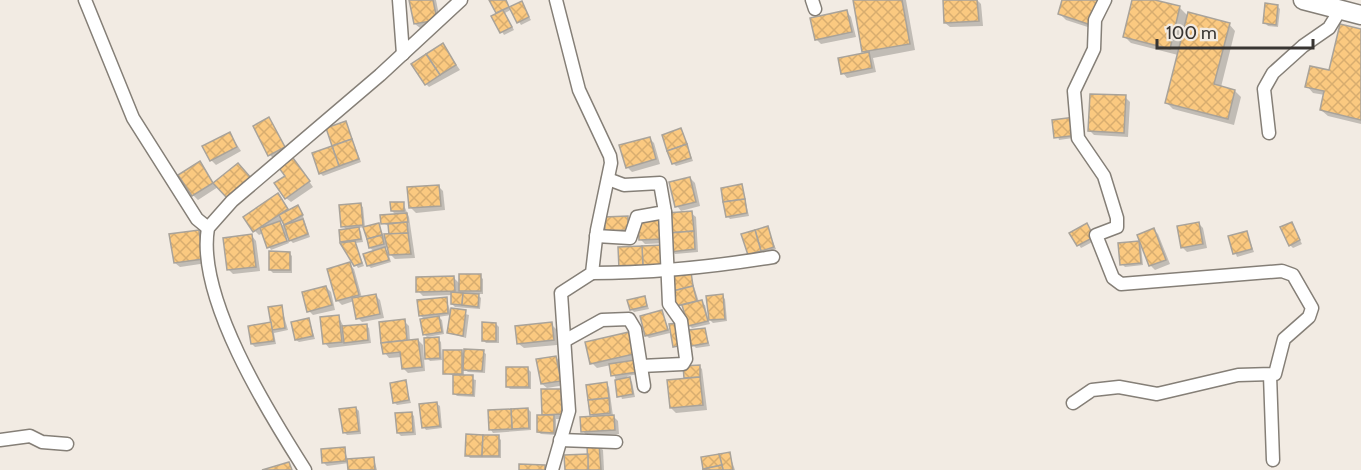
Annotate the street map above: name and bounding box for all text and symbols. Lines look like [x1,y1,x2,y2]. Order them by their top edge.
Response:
scale bar [1157,12,1313,50]
text: 100 m [1166,22,1217,44]

